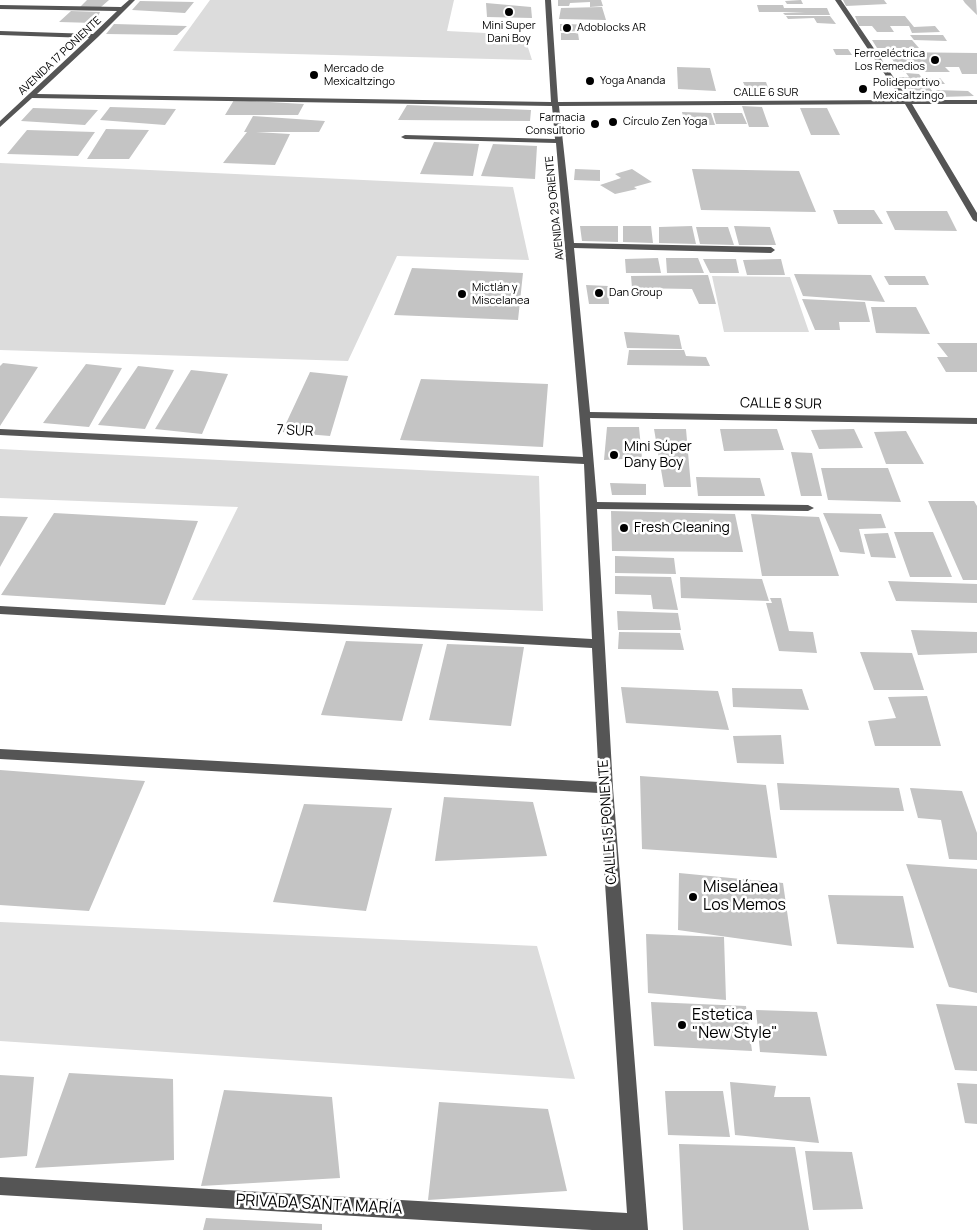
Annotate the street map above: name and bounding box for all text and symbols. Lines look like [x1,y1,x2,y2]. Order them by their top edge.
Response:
marker: Mini Super Dani Boy [503,6,515,18]
street label: AVENIDA 17 PONIENTE [16,14,104,98]
place label: Mini Super Dani Boy [482,19,536,45]
place label: Adoblocks AR [577,21,646,35]
marker: Adoblocks AR [561,22,573,34]
place label: Ferroeléctrica Los Remedios [854,47,925,73]
marker: Ferroeléctrica Los Remedios [929,54,941,66]
place label: Mercado de Mexicaltzingo [324,62,395,88]
marker: Mercado de Mexicaltzingo [308,69,320,81]
place label: Yoga Ananda [600,74,665,88]
marker: Yoga Ananda [584,75,596,87]
place label: Polideportivo Mexicaltzingo [873,76,944,102]
marker: Polideportivo Mexicaltzingo [857,83,869,95]
street label: CALLE 6 SUR [734,86,798,100]
place label: Farmacia Consultorio [525,111,585,137]
place label: Círculo Zen Yoga [623,115,707,129]
marker: Círculo Zen Yoga [607,116,619,128]
marker: Farmacia Consultorio [589,118,601,130]
street label: AVENIDA 29 ORIENTE [543,155,567,261]
place label: Mictlán y Miscelanea [472,281,530,307]
place label: Dan Group [609,286,662,300]
marker: Dan Group [593,287,605,299]
marker: Mictlán y Miscelanea [456,288,468,300]
street label: CALLE 8 SUR [740,395,822,413]
street label: 7 SUR [276,422,314,440]
place label: Mini Súper Dany Boy [624,439,692,472]
marker: Mini Súper Dany Boy [608,449,620,461]
place label: Fresh Cleaning [634,520,730,536]
marker: Fresh Cleaning [618,522,630,534]
street label: CALLE 15 PONIENTE [595,759,621,885]
place label: Miselánea Los Memos [703,878,786,916]
marker: Miselánea Los Memos [687,891,699,903]
place label: Estetica "New Style" [692,1006,778,1044]
marker: Estetica "New Style" [676,1019,688,1031]
street label: PRIVADA SANTA MARÍA [235,1191,403,1219]

